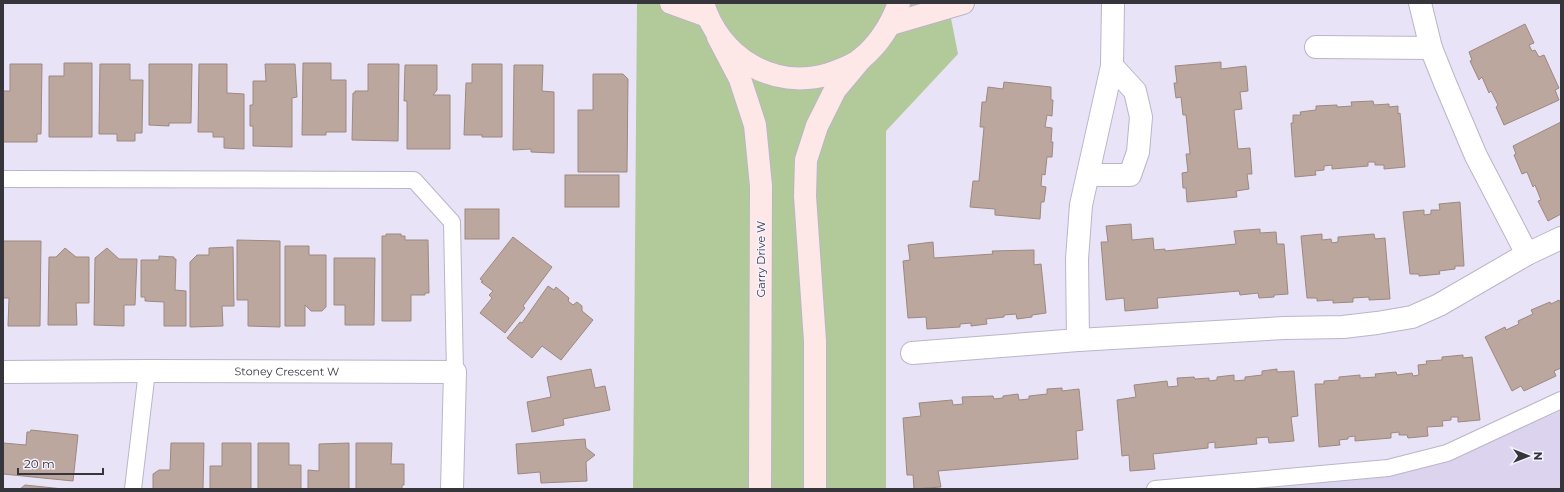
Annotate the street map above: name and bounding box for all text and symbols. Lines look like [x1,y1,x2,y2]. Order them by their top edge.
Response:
street label: Garry Drive W [754,221,768,297]
street label: Stoney Crescent W [235,364,339,379]
north arrow [1508,436,1548,476]
scale bar [18,450,103,476]
text: N [1531,452,1545,460]
text: 20 m [24,456,55,471]

